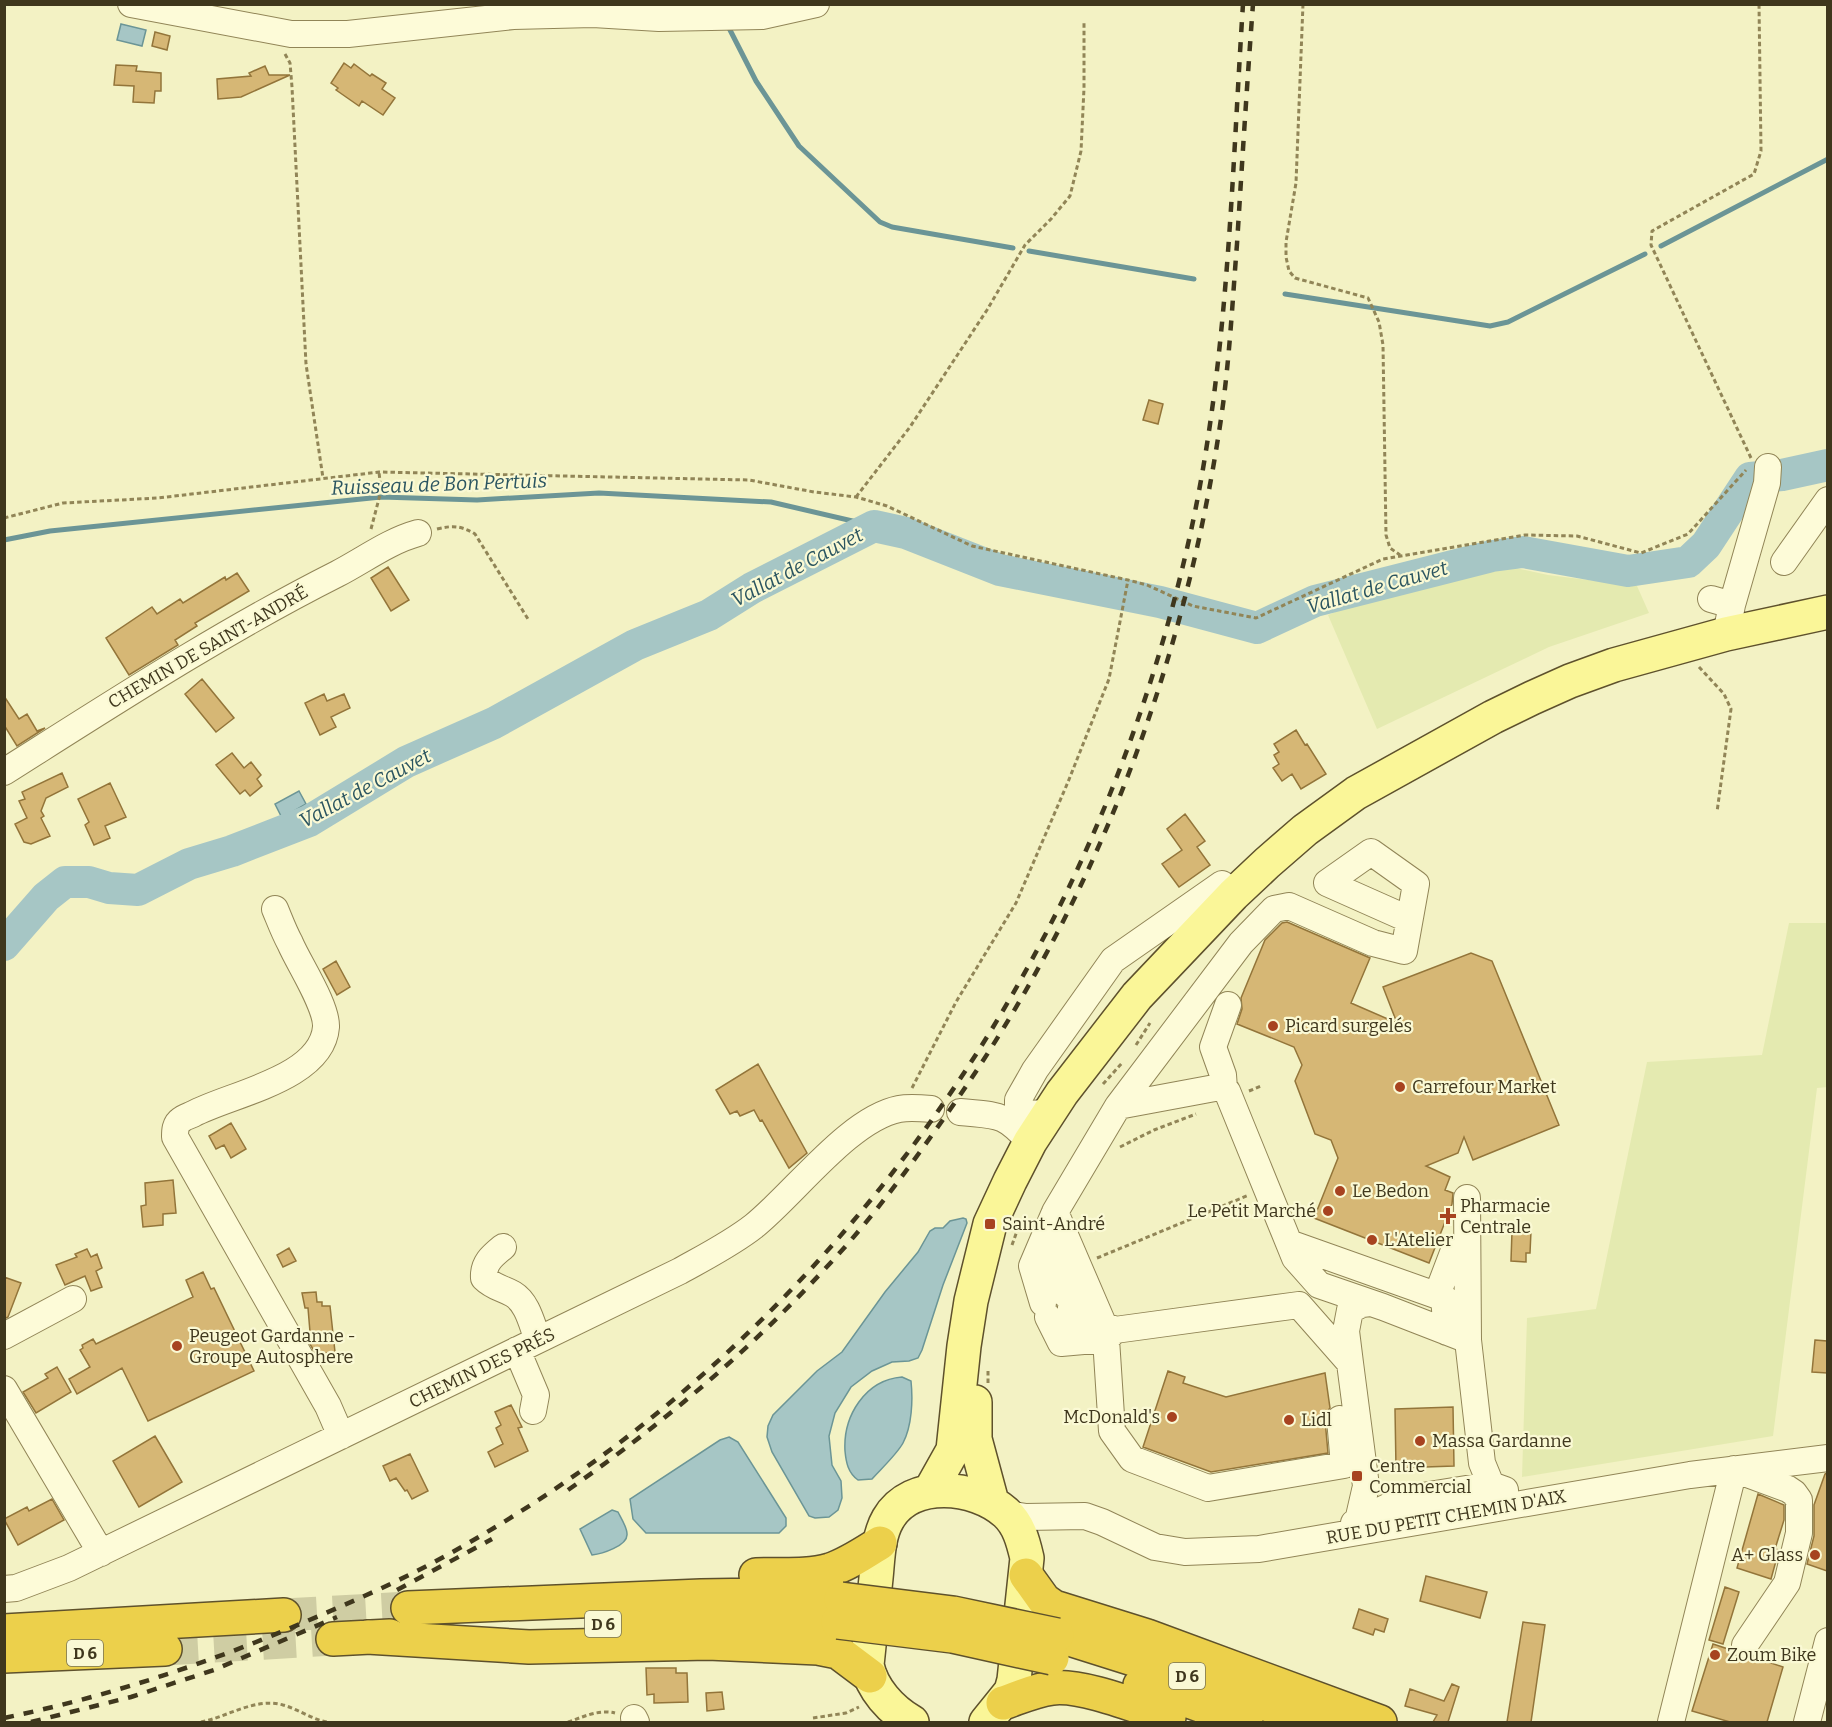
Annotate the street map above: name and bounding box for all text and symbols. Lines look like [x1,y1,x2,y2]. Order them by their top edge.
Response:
water label: Ruisseau de Bon Pertuis [331,468,547,500]
water label: Vallat de Cauvet [727,522,868,612]
water label: Vallat de Cauvet [1304,555,1451,619]
street label: CHEMIN DE SAINT-ANDRÉ [104,580,312,713]
water label: Vallat de Cauvet [295,743,436,833]
place label: Picard surgelés [1285,1015,1412,1037]
marker: Picard surgelés [1266,1019,1280,1033]
place label: Carrefour Market [1412,1076,1557,1098]
marker: Carrefour Market [1393,1080,1407,1094]
place label: Le Bedon [1352,1180,1429,1202]
marker: Le Bedon [1333,1184,1347,1198]
place label: Pharmacie Centrale [1460,1195,1550,1238]
place label: Le Petit Marché [1187,1200,1316,1222]
marker: Le Petit Marché [1321,1204,1335,1218]
marker: Pharmacie Centrale [1441,1209,1455,1223]
place label: Saint-André [1002,1213,1105,1235]
marker: Saint-André [983,1217,997,1231]
place label: L'Atelier [1384,1229,1453,1251]
marker: L'Atelier [1365,1233,1379,1247]
street label: CHEMIN DES PRÉS [405,1322,559,1413]
place label: Peugeot Gardanne - Groupe Autosphere [189,1325,356,1368]
marker: Peugeot Gardanne - Groupe Autosphere [170,1339,184,1353]
place label: McDonald's [1063,1406,1160,1428]
place label: Lidl [1301,1409,1332,1431]
marker: McDonald's [1165,1410,1179,1424]
marker: Lidl [1282,1413,1296,1427]
place label: Massa Gardanne [1432,1430,1572,1452]
marker: Massa Gardanne [1413,1434,1427,1448]
place label: Centre Commercial [1369,1455,1471,1498]
marker: Centre Commercial [1350,1469,1364,1483]
street label: RUE DU PETIT CHEMIN D'AIX [1324,1485,1568,1549]
place label: A+ Glass [1731,1544,1803,1566]
marker: A+ Glass [1808,1548,1822,1562]
road number: D 6 [585,1611,621,1637]
road number: D 6 [67,1640,103,1666]
place label: Zoum Bike [1727,1644,1816,1666]
marker: Zoum Bike [1708,1648,1722,1662]
road number: D 6 [1169,1663,1205,1689]

